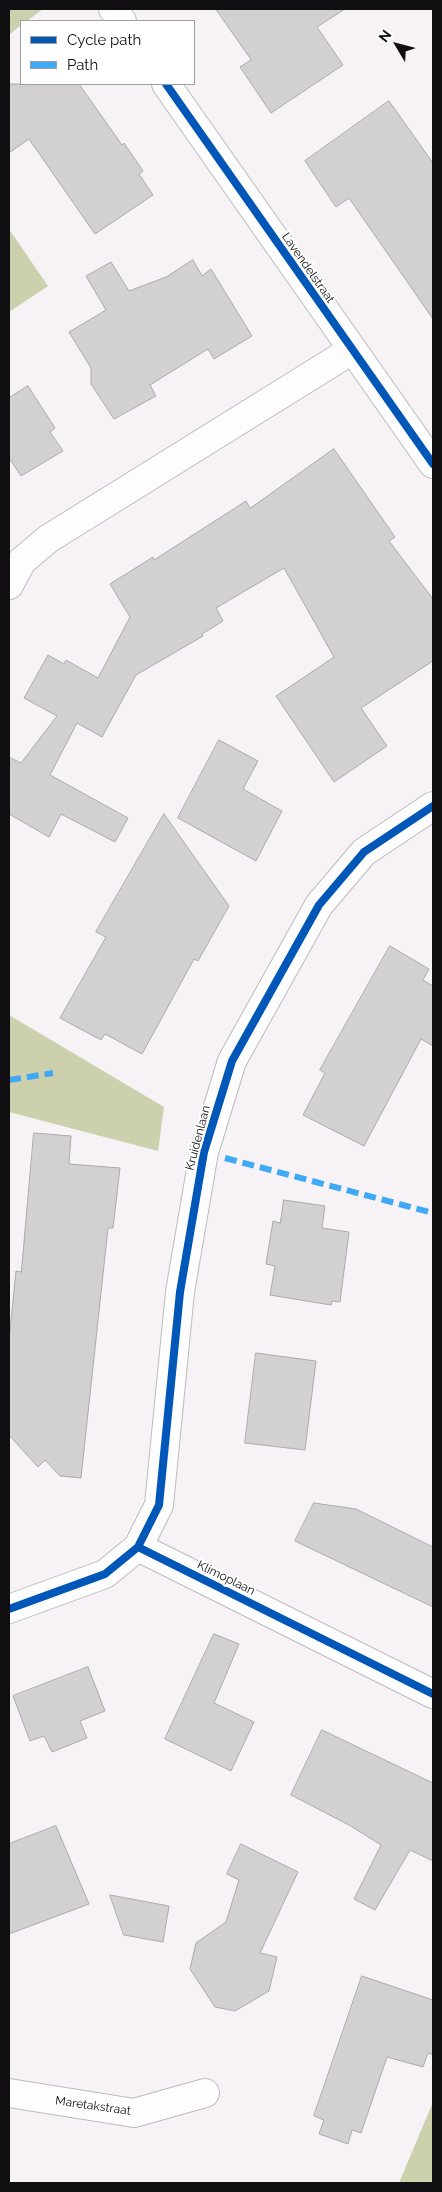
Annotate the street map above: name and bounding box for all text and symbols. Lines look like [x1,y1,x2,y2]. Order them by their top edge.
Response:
legend [20,20,195,85]
north arrow [372,20,422,70]
text: N [375,27,395,45]
text: Cycle path [67,31,141,49]
text: Path [67,56,98,74]
street label: Lavendelstraat [278,230,338,306]
street label: Kruidenlaan [182,1104,214,1172]
street label: Klimoplaan [195,1558,257,1598]
street label: Maretakstraat [54,2094,132,2118]

